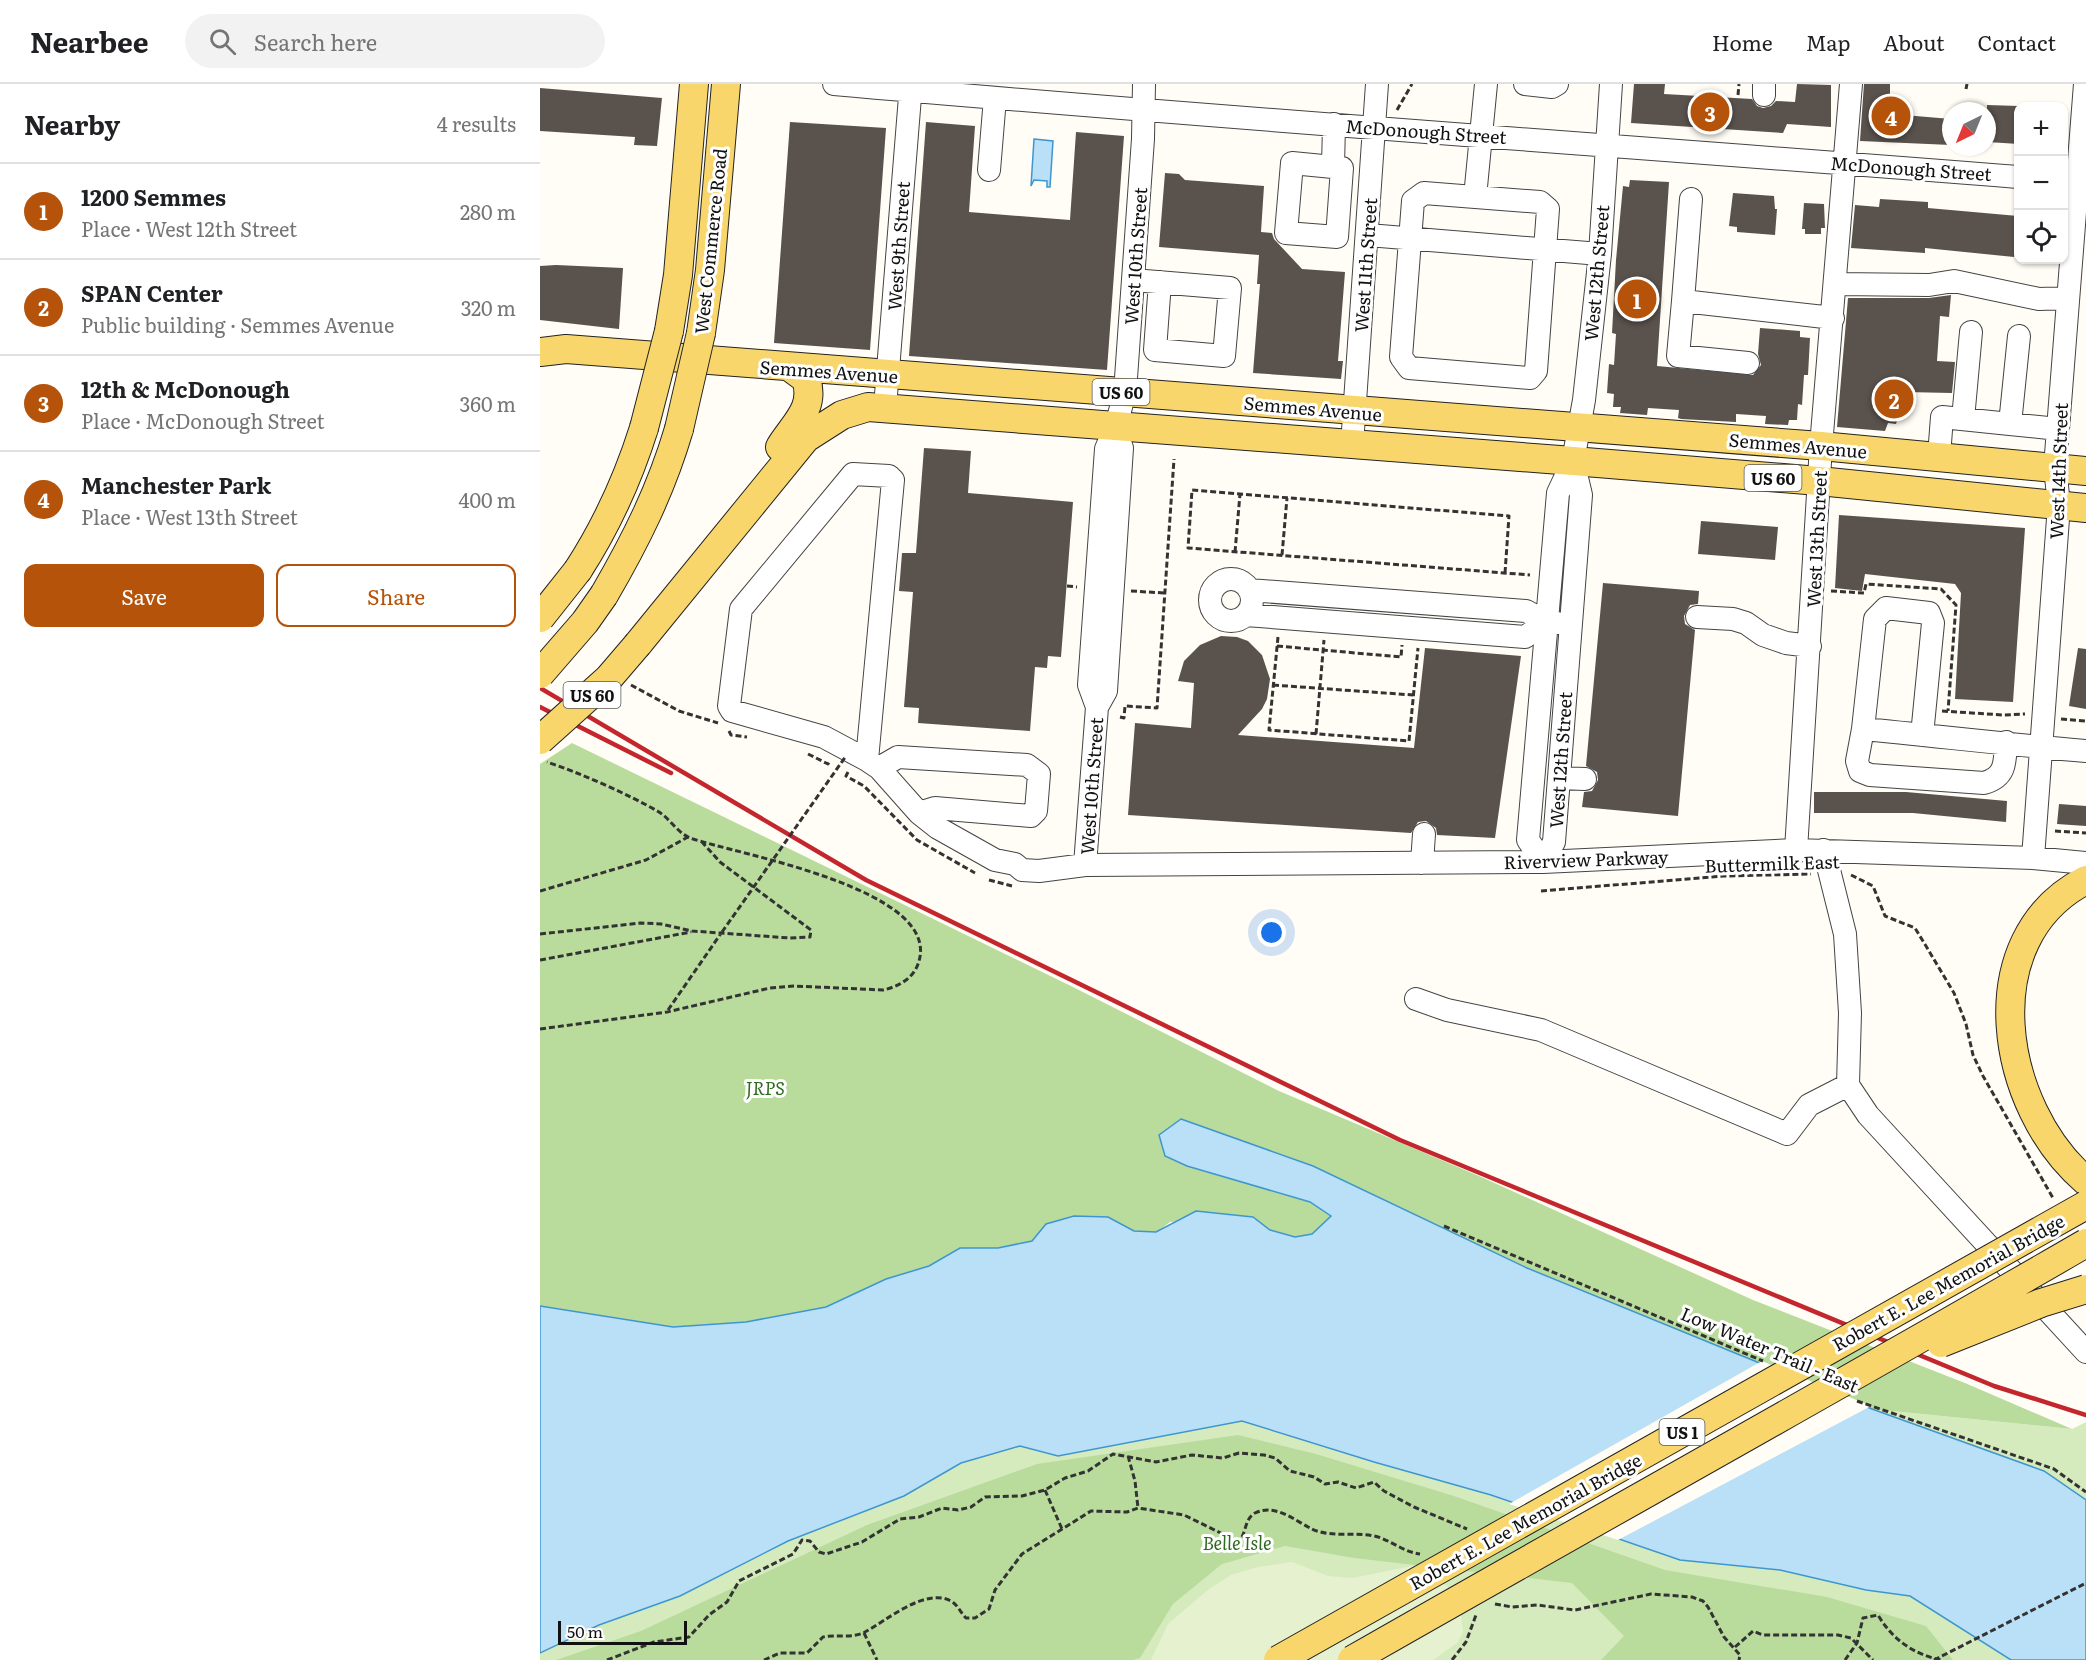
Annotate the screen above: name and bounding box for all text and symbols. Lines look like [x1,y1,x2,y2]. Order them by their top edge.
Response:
search box [185,14,605,68]
text: Nearbee [30,20,149,62]
icon: search [206,25,239,58]
text: Search here [254,25,377,58]
text: Home [1712,26,1773,57]
text: Map [1806,26,1850,57]
text: About [1883,26,1945,57]
text: Contact [1978,26,2056,57]
pin: 3 [1690,90,1730,135]
pin: 4 [1872,93,1910,138]
north arrow [1942,102,1996,156]
map controls [2014,102,2068,264]
button: + [2014,102,2068,156]
text: Nearby [24,104,120,143]
text: 4 results [437,108,516,138]
street label: McDonough Street [1345,112,1508,150]
street label: West Commerce Road [687,147,733,335]
street label: McDonough Street [1830,149,1993,187]
button: − [2014,156,2068,210]
text: 1200 Semmes [81,180,226,213]
street label: West 9th Street [880,180,916,312]
street label: West 10th Street [1117,186,1153,326]
text: 1 [39,196,48,226]
text: 280 m [460,196,516,226]
street label: West 11th Street [1347,196,1383,333]
street label: West 12th Street [1577,203,1615,342]
button: locate [2014,210,2068,264]
text: Place · West 12th Street [81,213,297,243]
text: SPAN Center [81,276,223,309]
pin: 1 [1618,276,1656,322]
text: 2 [38,292,49,322]
text: 320 m [461,292,516,322]
text: Public building · Semmes Avenue [81,309,394,339]
street label: Semmes Avenue [759,353,899,389]
text: 12th & McDonough [81,372,290,405]
pin: 2 [1874,376,1914,422]
road number: US 60 [1092,379,1150,405]
text: 3 [38,388,49,418]
text: 360 m [459,388,516,418]
street label: Semmes Avenue [1243,389,1383,427]
street label: West 14th Street [2042,401,2074,540]
text: Place · McDonough Street [81,405,325,435]
street label: Semmes Avenue [1728,426,1868,464]
road number: US 60 [1744,465,1802,491]
text: Manchester Park [81,468,271,501]
street label: West 13th Street [1799,469,1833,608]
text: 4 [37,484,50,514]
text: 400 m [458,484,516,514]
text: Place · West 13th Street [81,501,298,531]
button: Save [24,564,264,627]
button: Share [276,564,516,627]
road number: US 60 [563,682,620,708]
street label: West 12th Street [1542,690,1578,829]
street label: West 10th Street [1073,716,1109,856]
street label: Riverview Parkway [1503,843,1669,875]
street label: Buttermilk East [1704,847,1841,879]
your location [1257,918,1286,947]
park label: JRPS [746,1074,784,1101]
street label: Robert E. Lee Memorial Bridge [1827,1207,2069,1357]
street label: Low Water Trail - East [1677,1299,1864,1399]
road number: US 1 [1660,1419,1704,1445]
street label: Robert E. Lee Memorial Bridge [1404,1446,1646,1596]
park label: Belle Isle [1203,1529,1272,1556]
scale bar [558,1618,687,1646]
text: 50 m [567,1619,603,1643]

